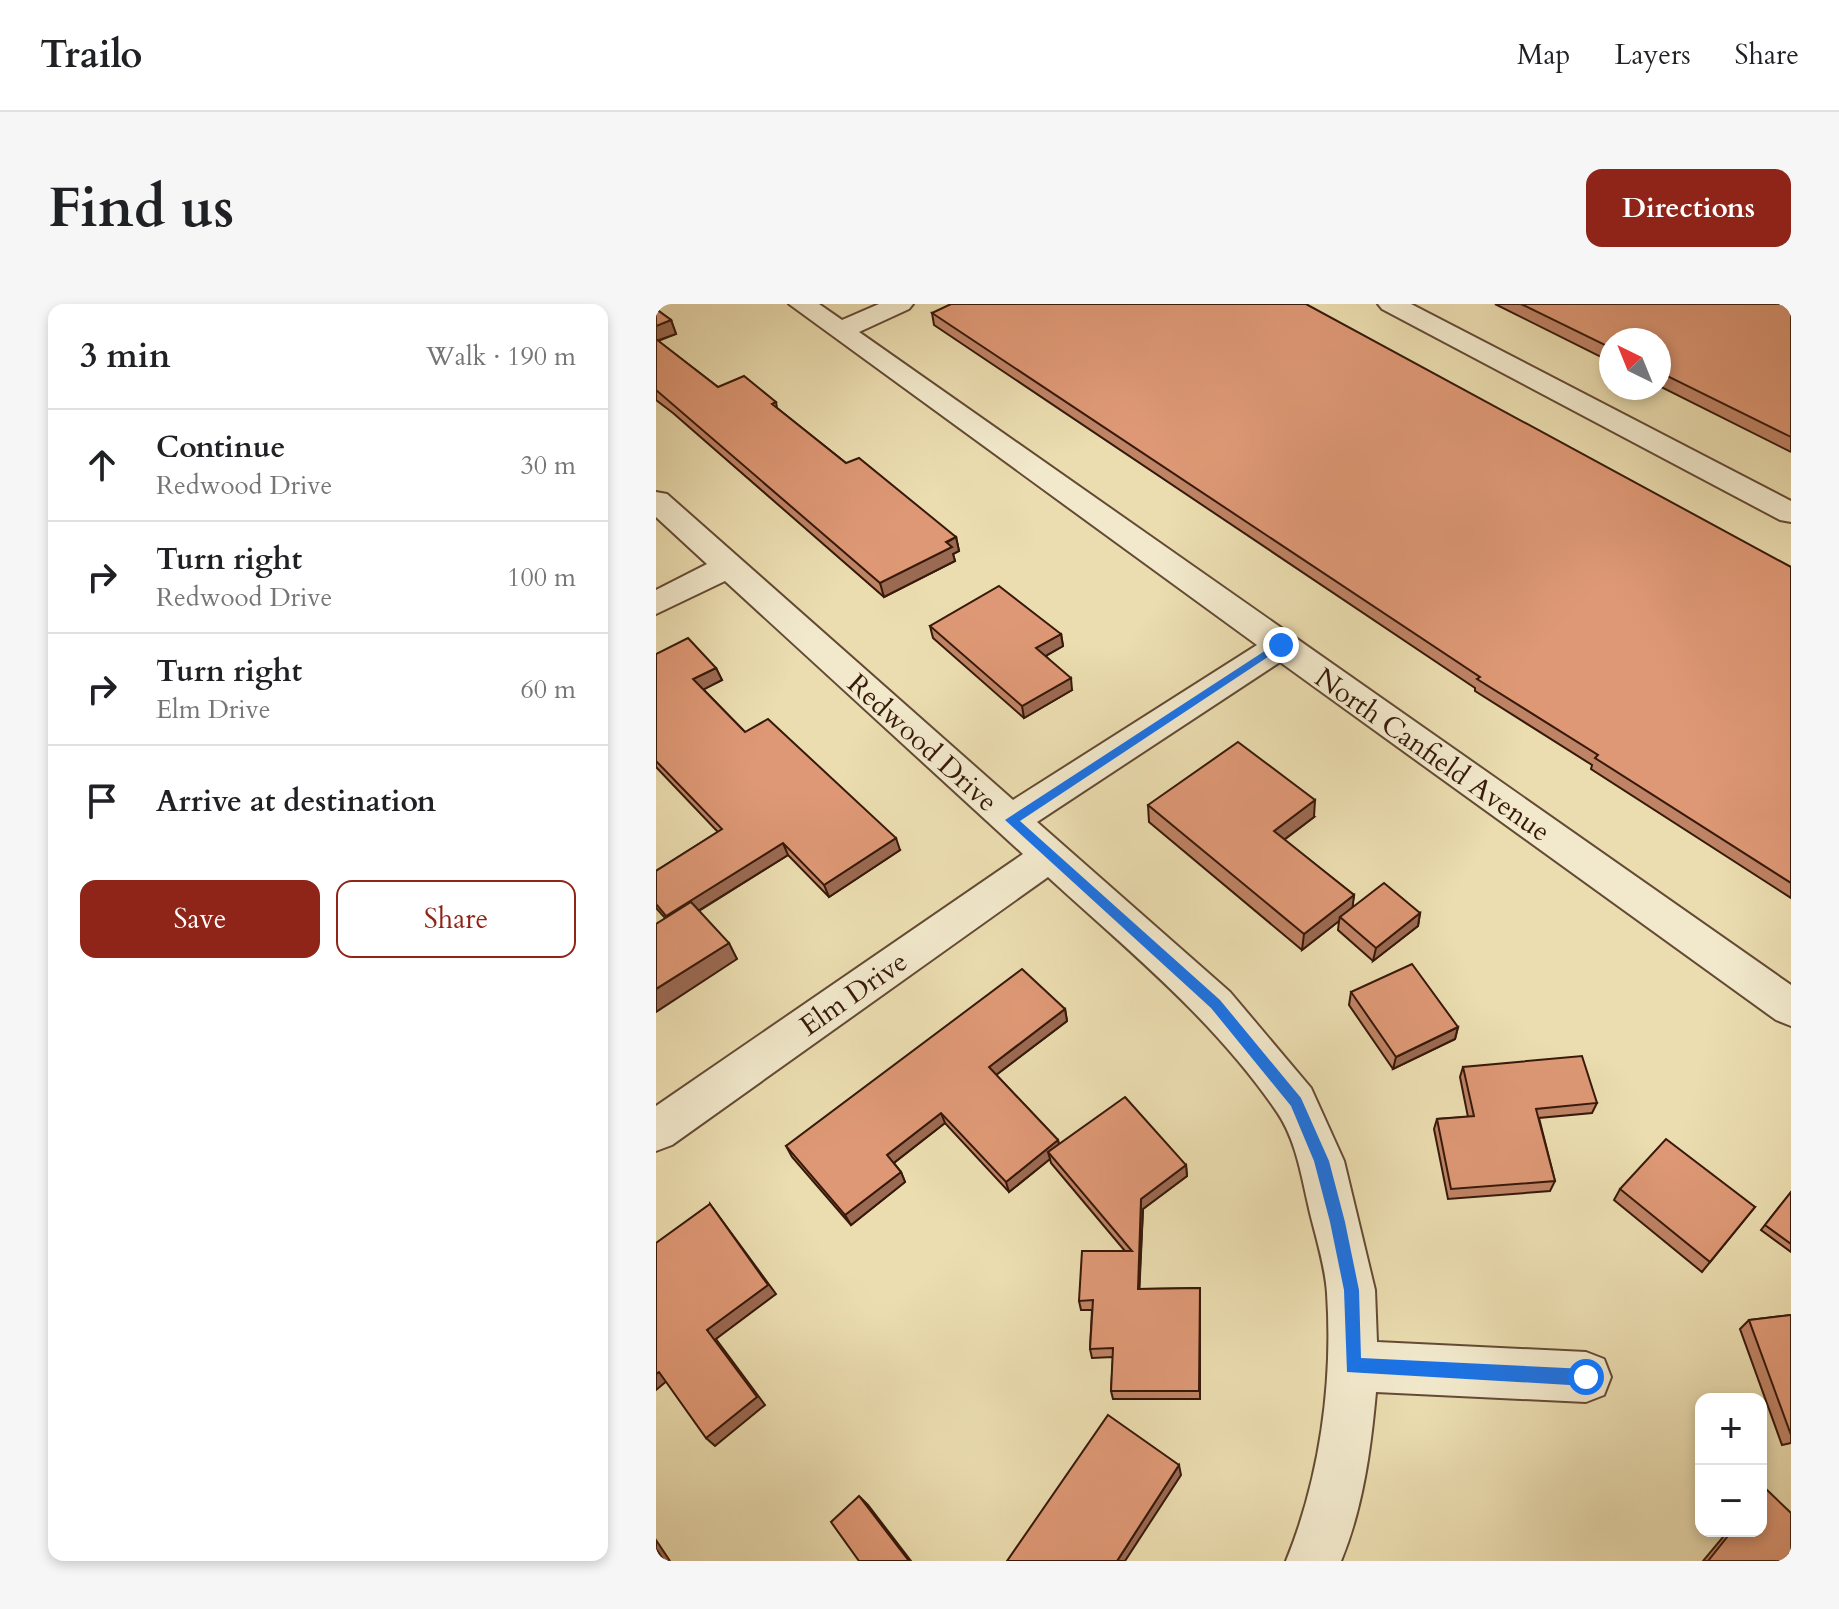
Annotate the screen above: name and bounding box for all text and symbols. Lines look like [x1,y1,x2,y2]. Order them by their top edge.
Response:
text: Trailo [40,29,142,81]
text: Map [1517,36,1570,74]
text: Layers [1614,36,1691,74]
text: Share [1735,36,1799,74]
button: Directions [1586,169,1791,247]
text: Find us [48,171,234,246]
north arrow [1599,328,1671,400]
text: 3 min [80,333,171,379]
text: Walk · 190 m [426,339,576,374]
text: Continue [156,427,285,468]
icon: ahead [80,443,124,487]
text: 30 m [520,448,576,483]
text: Redwood Drive [156,468,332,503]
text: Turn right [156,539,302,580]
icon: right [80,555,124,599]
text: 100 m [507,560,576,595]
text: Redwood Drive [156,580,332,615]
route end [1263,627,1299,663]
text: Turn right [156,651,302,692]
street label: North Canfield Avenue [1307,659,1558,850]
street label: Redwood Drive [839,665,1006,820]
icon: right [80,667,124,711]
text: 60 m [520,672,576,707]
text: Elm Drive [156,692,271,727]
icon: arrive [80,779,124,823]
text: Arrive at destination [156,781,436,822]
button: Save [80,880,320,958]
button: Share [336,880,576,958]
street label: Elm Drive [792,943,915,1045]
route start [1568,1359,1604,1395]
map controls [1695,1393,1767,1537]
button: + [1695,1393,1767,1465]
button: − [1695,1465,1767,1537]

